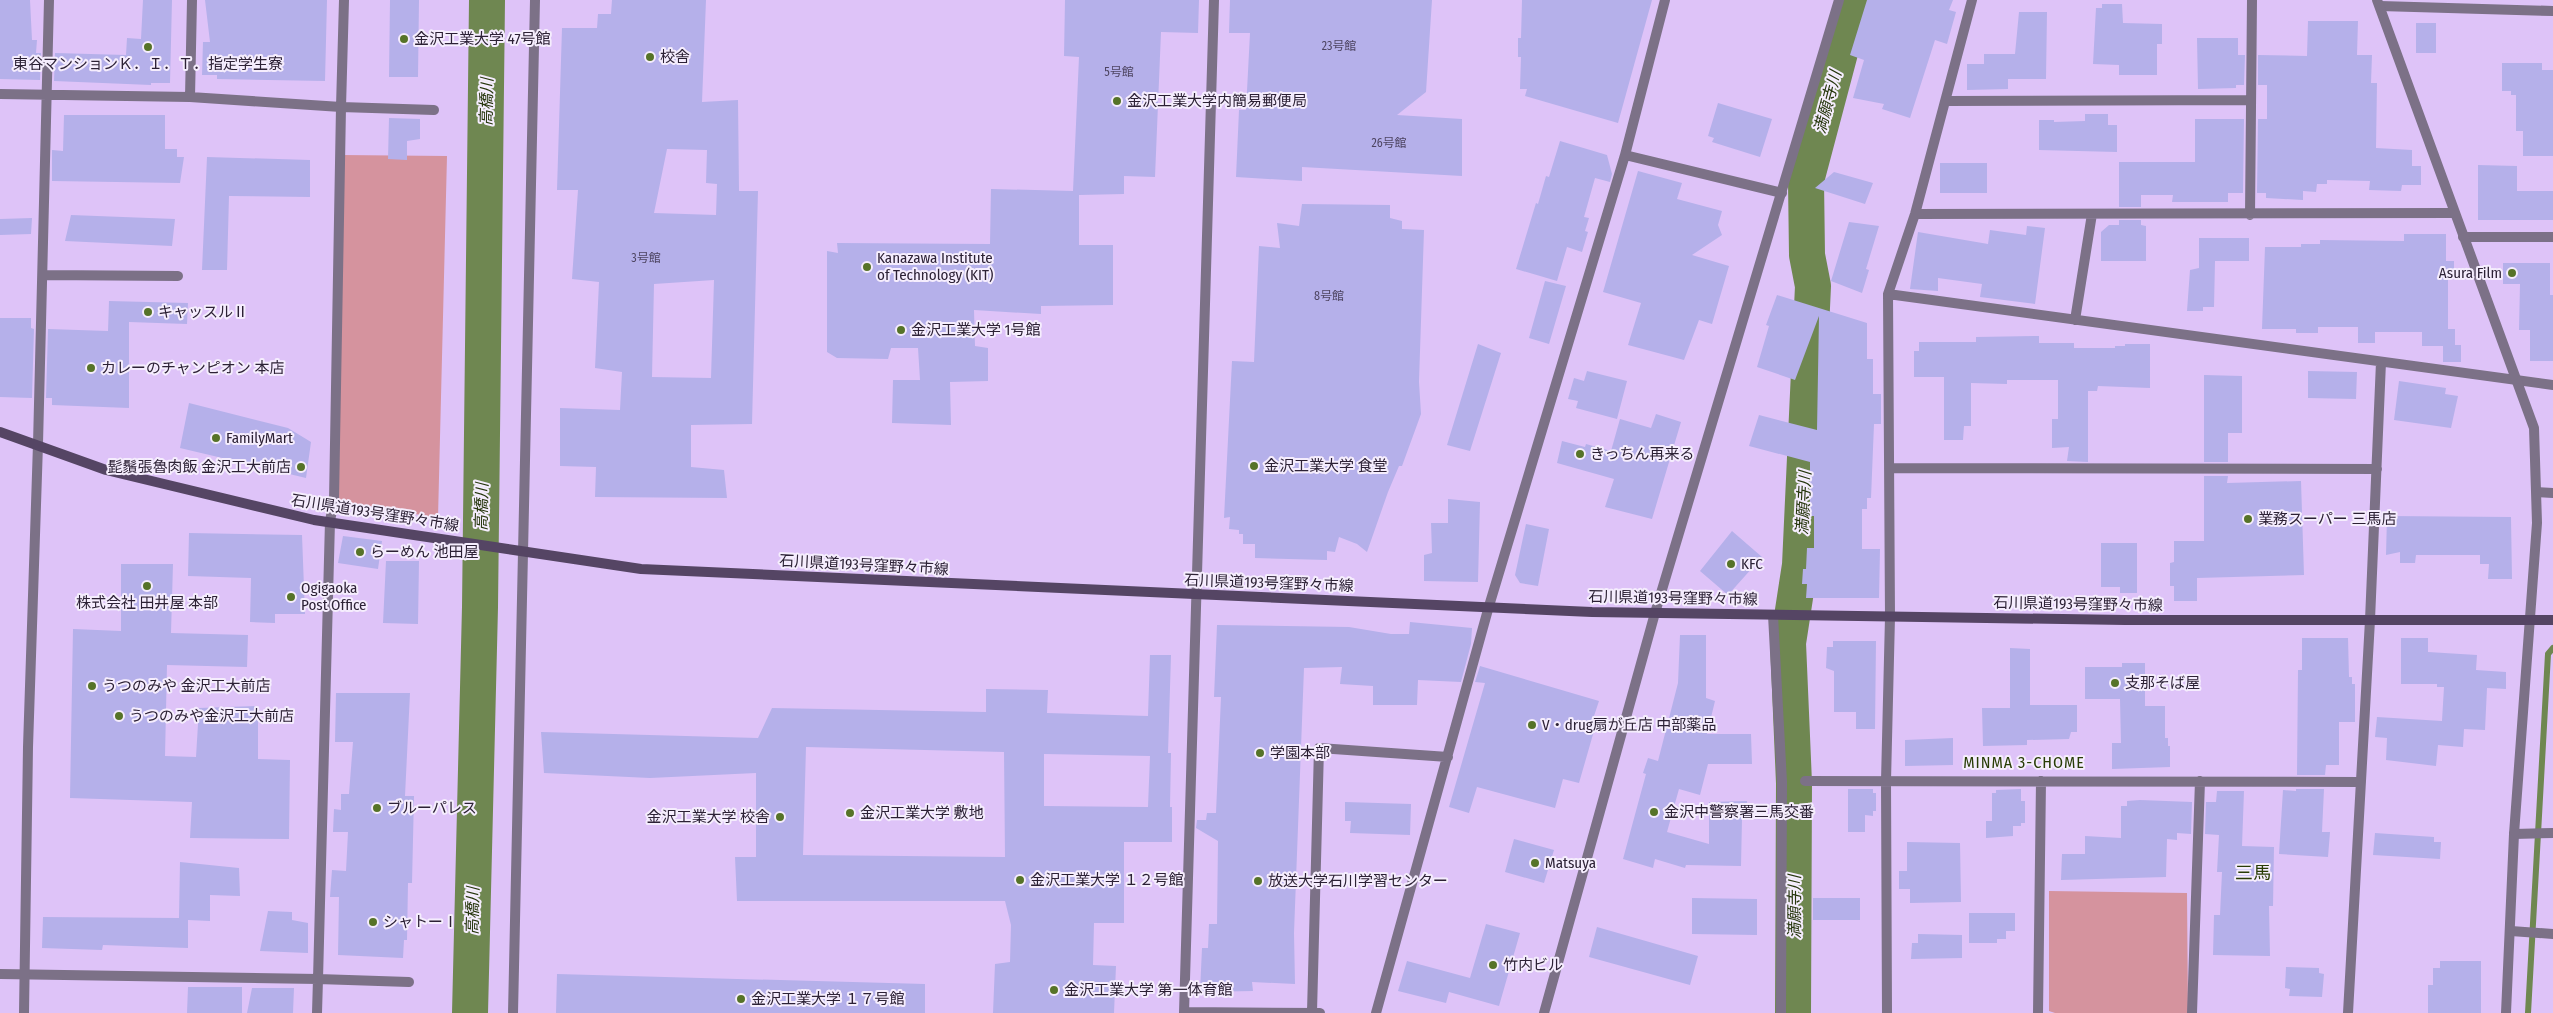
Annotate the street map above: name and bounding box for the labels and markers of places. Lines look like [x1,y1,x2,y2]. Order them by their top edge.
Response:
place label: 金沢工業大学 47号館 [414,30,551,48]
marker: 金沢工業大学 47号館 [398,33,410,45]
marker: 東谷マンションＫ．Ｉ．Ｔ．指定学生寮 [142,41,154,53]
place label: 校舎 [660,48,690,66]
marker: 校舎 [644,51,656,63]
place label: 東谷マンションＫ．Ｉ．Ｔ．指定学生寮 [13,55,283,73]
place label: 金沢工業大学内簡易郵便局 [1127,92,1307,110]
marker: 金沢工業大学内簡易郵便局 [1111,95,1123,107]
place label: Kanazawa Institute of Technology (KIT) [877,249,993,284]
marker: Kanazawa Institute of Technology (KIT) [861,261,873,273]
place label: Asura Film [2439,264,2502,282]
marker: Asura Film [2506,267,2518,279]
place label: キャッスルⅡ [158,303,248,321]
marker: キャッスルⅡ [142,306,154,318]
place label: 金沢工業大学 1号館 [911,321,1040,339]
marker: 金沢工業大学 1号館 [895,324,907,336]
place label: カレーのチャンピオン 本店 [101,359,284,377]
marker: カレーのチャンピオン 本店 [85,362,97,374]
place label: FamilyMart [226,429,293,447]
marker: FamilyMart [210,432,222,444]
place label: きっちん再来る [1590,445,1694,463]
marker: きっちん再来る [1574,448,1586,460]
place label: 金沢工業大学 食堂 [1264,457,1388,475]
place label: 髭鬚張魯肉飯 金沢工大前店 [107,458,291,476]
marker: 金沢工業大学 食堂 [1248,460,1260,472]
marker: 髭鬚張魯肉飯 金沢工大前店 [295,461,307,473]
place label: 業務スーパー 三馬店 [2258,510,2396,528]
marker: 業務スーパー 三馬店 [2242,513,2254,525]
place label: らーめん 池田屋 [370,543,479,561]
marker: らーめん 池田屋 [354,546,366,558]
place label: KFC [1741,555,1763,573]
marker: KFC [1725,558,1737,570]
place label: Ogigaoka Post Office [301,579,367,614]
marker: 株式会社 田井屋 本部 [141,580,153,592]
marker: Ogigaoka Post Office [285,591,297,603]
place label: 株式会社 田井屋 本部 [76,594,218,612]
place label: 支那そば屋 [2125,674,2200,692]
place label: うつのみや 金沢工大前店 [102,677,271,695]
marker: 支那そば屋 [2109,677,2121,689]
marker: うつのみや 金沢工大前店 [86,680,98,692]
place label: うつのみや金沢工大前店 [129,707,294,725]
marker: うつのみや金沢工大前店 [113,710,125,722]
place label: V・drug扇が丘店 中部薬品 [1542,716,1716,734]
marker: V・drug扇が丘店 中部薬品 [1526,719,1538,731]
place label: 学園本部 [1270,744,1330,762]
marker: 学園本部 [1254,747,1266,759]
place label: ブルーパレス [387,799,477,817]
marker: ブルーパレス [371,802,383,814]
place label: 金沢中警察署三馬交番 [1664,803,1814,821]
place label: 金沢工業大学 敷地 [860,804,984,822]
marker: 金沢中警察署三馬交番 [1648,806,1660,818]
marker: 金沢工業大学 敷地 [844,807,856,819]
place label: 金沢工業大学 校舎 [646,808,770,826]
marker: 金沢工業大学 校舎 [774,811,786,823]
place label: Matsuya [1545,854,1596,872]
marker: Matsuya [1529,857,1541,869]
place label: 金沢工業大学 １２号館 [1030,871,1184,889]
place label: 放送大学石川学習センター [1268,872,1448,890]
marker: 金沢工業大学 １２号館 [1014,874,1026,886]
marker: 放送大学石川学習センター [1252,875,1264,887]
place label: シャトーⅠ [383,913,458,931]
marker: シャトーⅠ [367,916,379,928]
place label: 竹内ビル [1503,956,1563,974]
marker: 竹内ビル [1487,959,1499,971]
place label: 金沢工業大学 第一体育館 [1064,981,1233,999]
marker: 金沢工業大学 第一体育館 [1048,984,1060,996]
place label: 金沢工業大学 １７号館 [751,990,905,1008]
marker: 金沢工業大学 １７号館 [735,993,747,1005]

